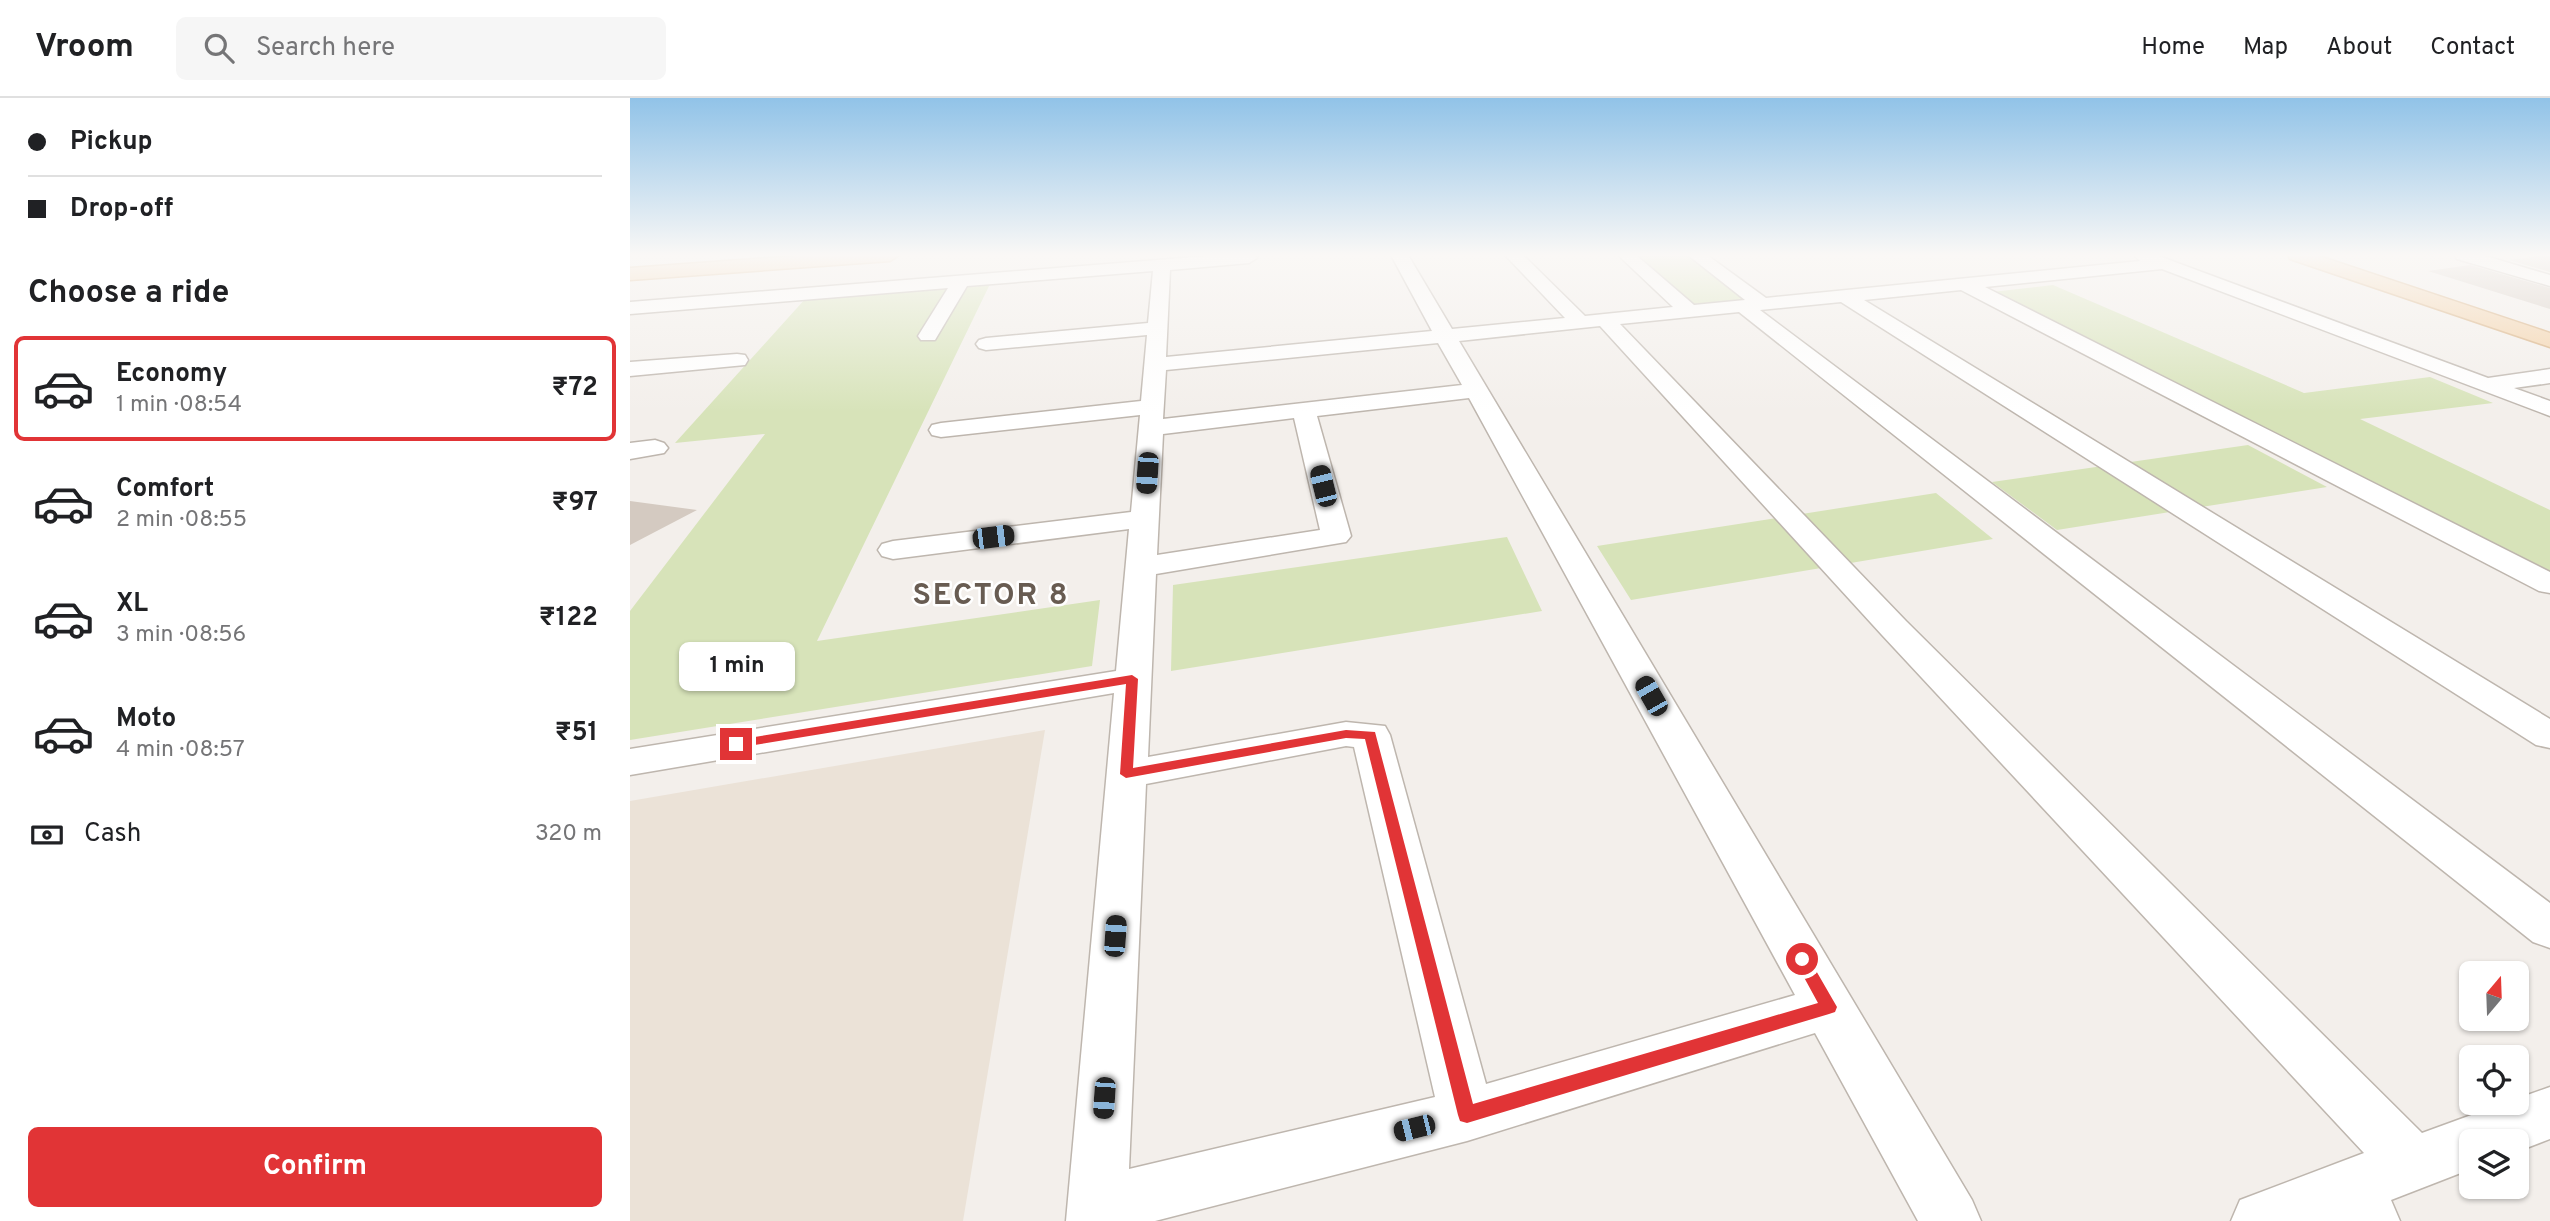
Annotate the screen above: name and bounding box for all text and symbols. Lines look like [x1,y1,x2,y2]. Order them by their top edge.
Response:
search box [176,17,666,80]
text: Vroom [35,27,134,69]
icon: search [200,29,238,67]
text: Search here [256,32,395,65]
text: Home [2141,33,2205,63]
text: Map [2243,33,2288,63]
text: About [2326,33,2392,63]
text: Contact [2430,33,2515,63]
text: Pickup [70,126,153,159]
text: Drop-off [70,193,173,226]
text: Choose a ride [28,274,229,314]
icon: car [32,357,95,420]
text: Economy [116,358,227,391]
text: ₹72 [551,372,598,405]
text: 1 min · 08:54 [116,391,242,420]
car [1136,451,1159,495]
car [1308,463,1339,509]
icon: car [32,472,95,535]
text: Comfort [116,473,214,506]
text: ₹97 [551,487,598,520]
text: 2 min · 08:55 [116,506,247,535]
car [971,524,1016,550]
district label: SECTOR 8 [912,578,1070,615]
icon: car [32,587,95,650]
text: XL [116,588,148,621]
text: ₹122 [539,602,598,635]
text: 3 min · 08:56 [116,621,246,650]
callout: 1 min [678,642,794,692]
text: 1 min [709,652,765,681]
car [1632,673,1671,719]
icon: car [32,702,95,765]
text: Moto [116,703,176,736]
text: ₹51 [555,717,598,750]
route end [720,728,752,760]
text: 4 min · 08:57 [116,736,245,765]
icon: cash [28,816,66,854]
text: Cash [84,818,141,851]
text: 320 m [535,820,602,849]
car [1104,914,1127,958]
route start [1786,943,1818,975]
north arrow [2459,961,2529,1031]
map controls [2459,961,2529,1199]
button: locate [2459,1045,2529,1115]
car [1093,1076,1116,1120]
car [1392,1113,1437,1143]
button: Confirm [28,1127,602,1207]
button: layers [2459,1129,2529,1199]

